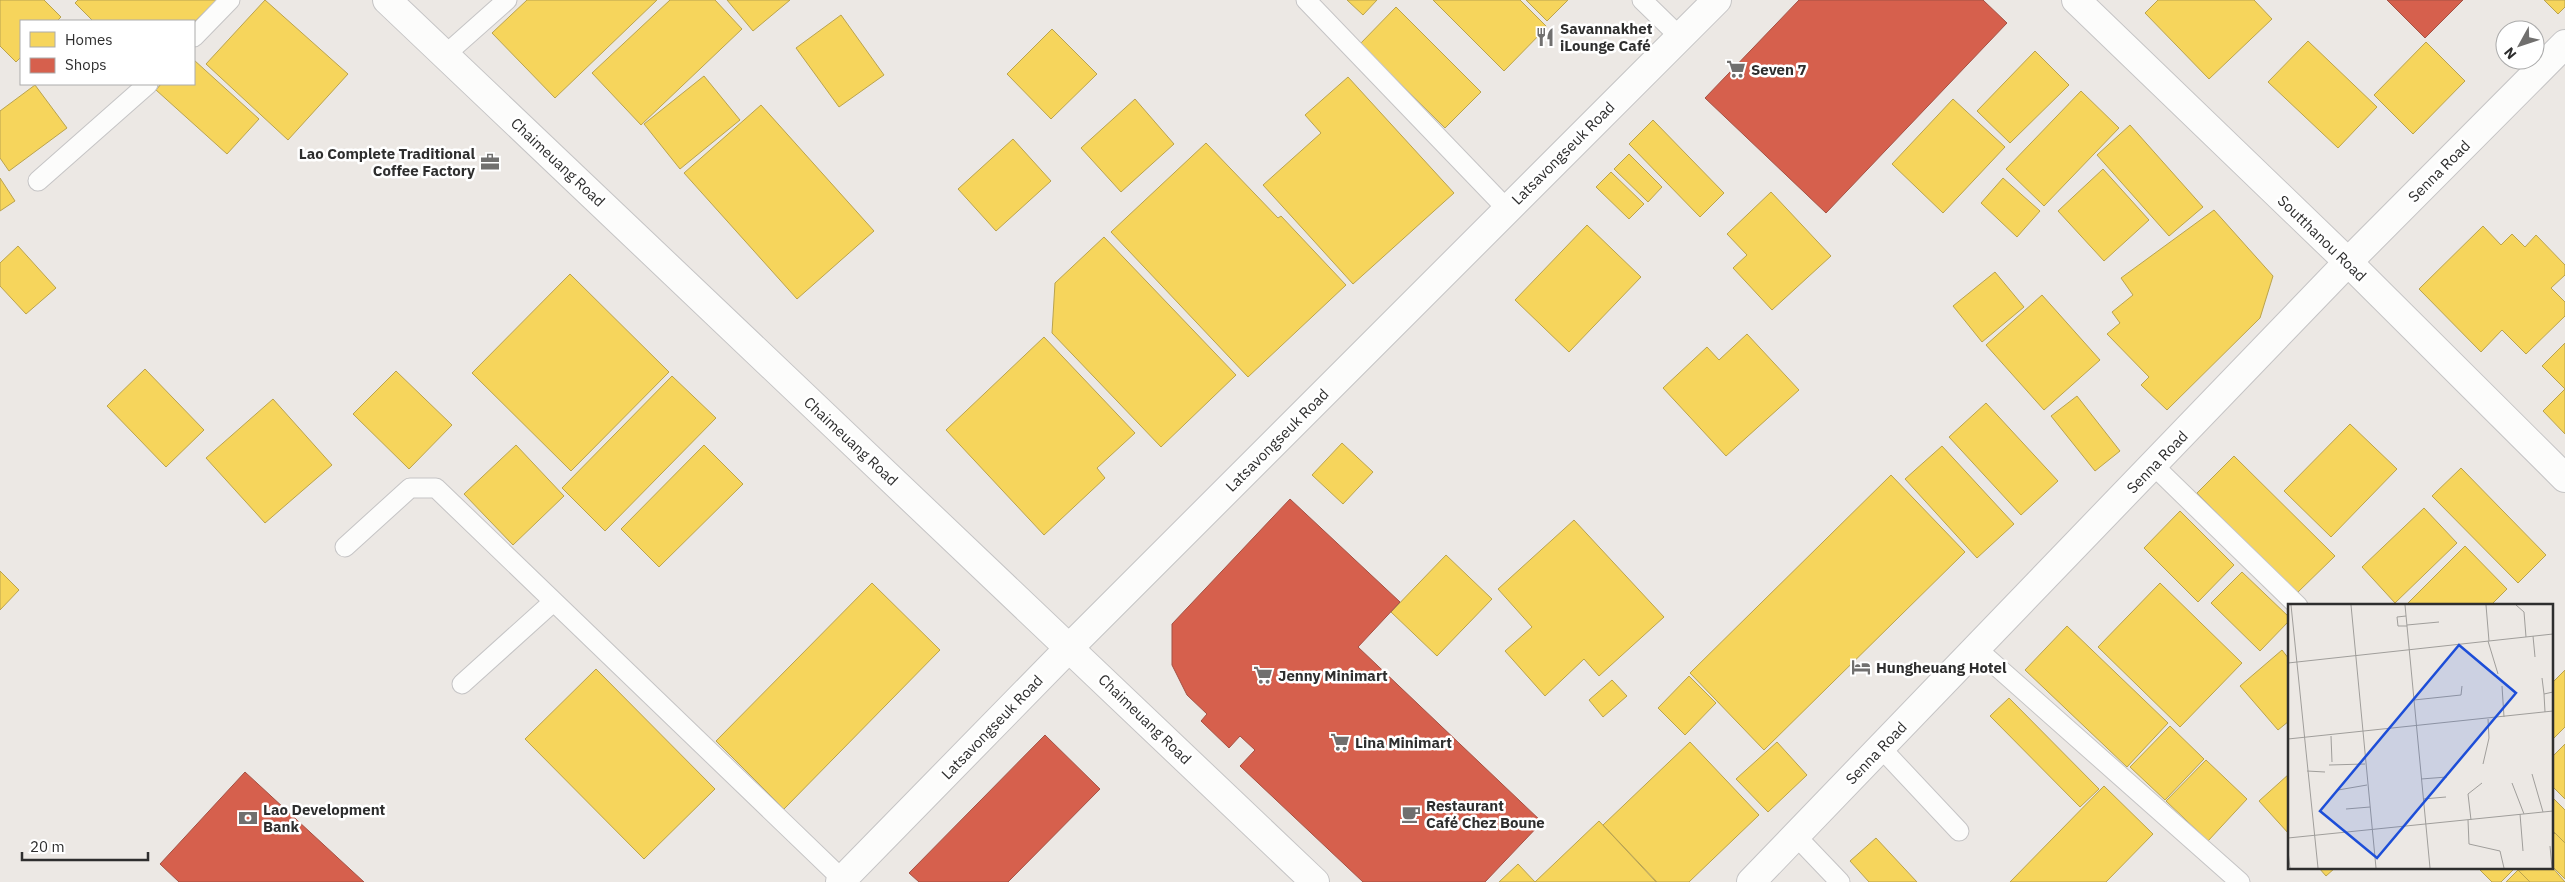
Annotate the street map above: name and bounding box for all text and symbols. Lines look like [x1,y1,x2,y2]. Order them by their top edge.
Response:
place label: Savannakhet iLounge Café [1560,19,1653,55]
legend [20,20,195,85]
north arrow [2495,20,2545,70]
restaurant icon: Savannakhet iLounge Café [1534,26,1556,48]
text: Homes [65,30,113,49]
text: N [2500,44,2520,63]
text: Shops [65,55,107,74]
supermarket icon: Seven 7 [1725,58,1747,80]
place label: Seven 7 [1751,60,1807,79]
street label: Latsavongseuk Road [1507,97,1619,209]
street label: Chaimeuang Road [507,113,609,211]
street label: Senna Road [2404,136,2474,206]
place label: Lao Complete Traditional Coffee Factory [299,144,475,180]
office icon: Lao Complete Traditional Coffee Factory [479,151,501,173]
street label: Soutthanou Road [2274,191,2370,285]
street label: Latsavongseuk Road [1221,384,1333,496]
street label: Chaimeuang Road [800,392,902,490]
street label: Senna Road [2122,427,2192,497]
inset map [2288,604,2552,870]
hotel icon: Hungheuang Hotel [1850,656,1872,678]
place label: Hungheuang Hotel [1876,658,2007,677]
supermarket icon: Jenny Minimart [1252,664,1274,686]
place label: Jenny Minimart [1278,666,1388,685]
street label: Chaimeuang Road [1095,670,1195,768]
street label: Latsavongseuk Road [937,671,1047,783]
street label: Senna Road [1841,718,1911,788]
supermarket icon: Lina Minimart [1329,731,1351,753]
place label: Lina Minimart [1355,733,1452,752]
place label: Restaurant Café Chez Boune [1426,796,1545,832]
place label: Lao Development Bank [263,800,386,836]
cafe icon: Restaurant Café Chez Boune [1400,803,1422,825]
bank icon: Lao Development Bank [237,807,259,829]
scale bar [22,830,149,862]
text: 20 m [30,837,65,856]

